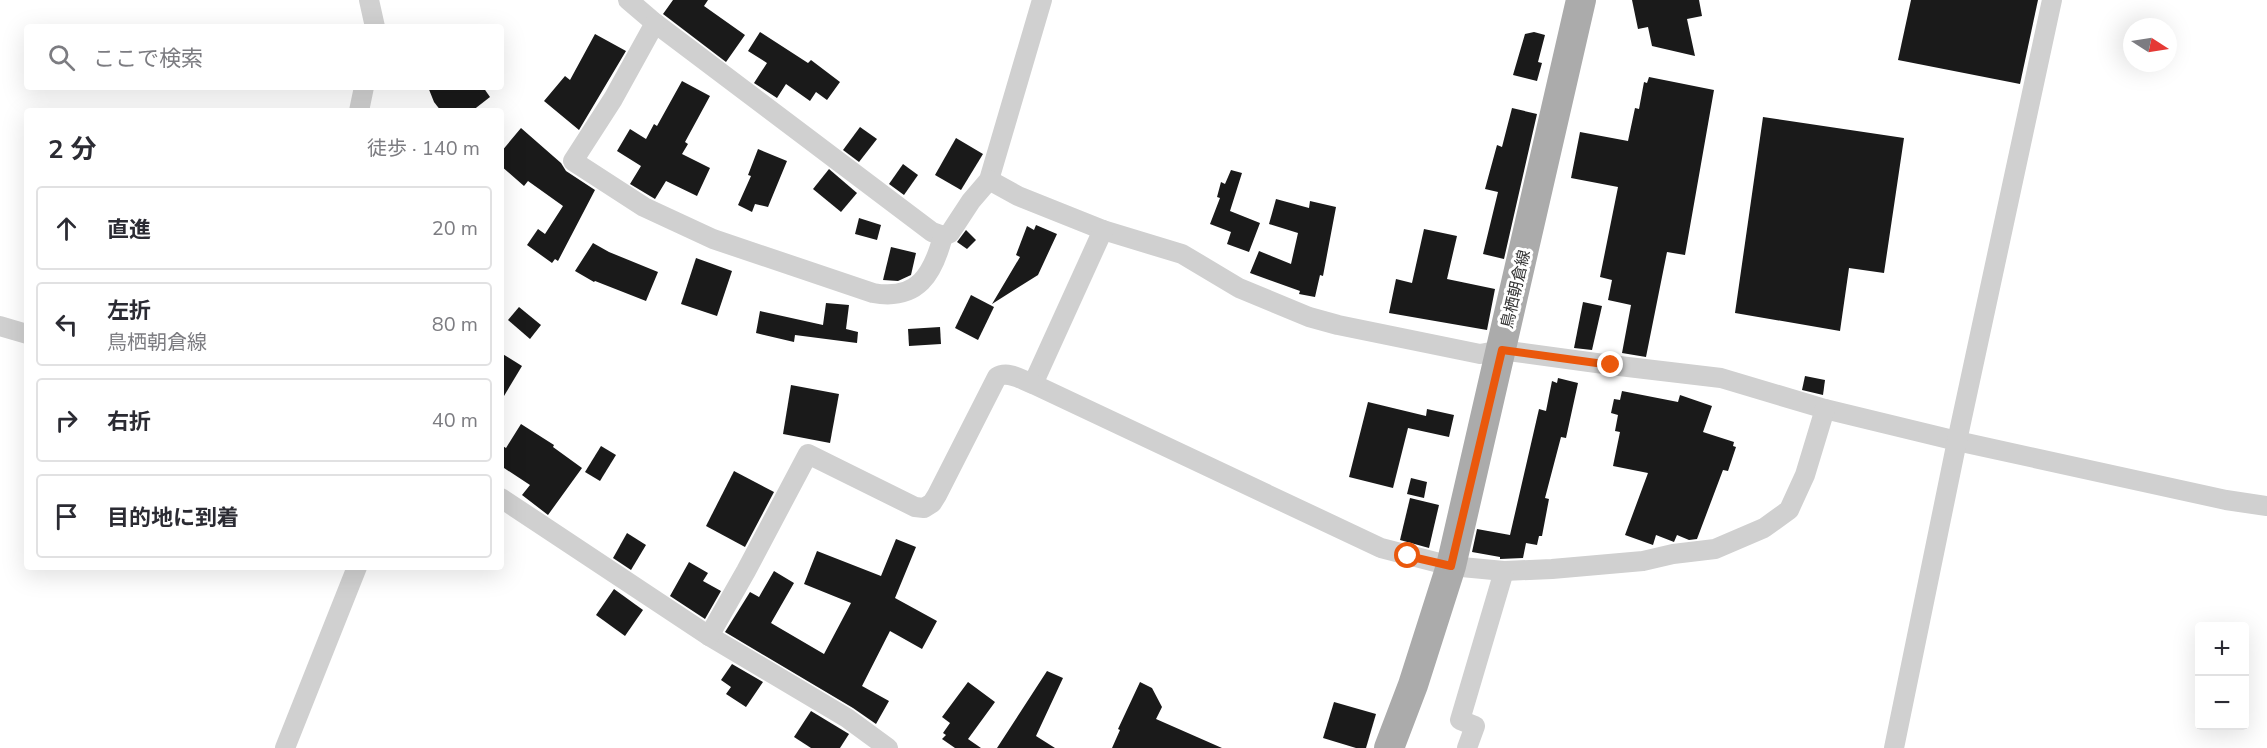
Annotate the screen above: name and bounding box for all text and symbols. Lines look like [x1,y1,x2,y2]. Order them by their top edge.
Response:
north arrow [2123,18,2177,72]
search box [24,24,504,90]
icon: search [45,41,78,74]
text: ここで検索 [93,44,203,74]
text: 2 分 [48,132,97,167]
text: 徒歩 · 140 m [367,135,480,162]
icon: ahead [50,212,83,245]
text: 直進 [107,215,151,245]
text: 20 m [432,215,478,242]
street label: 鳥栖朝倉線 [1496,248,1536,331]
text: 左折 [107,296,151,326]
icon: left [50,308,83,341]
text: 80 m [432,311,478,338]
text: 鳥栖朝倉線 [107,329,207,356]
route end [1597,351,1623,377]
icon: right [50,404,83,437]
text: 右折 [107,407,151,437]
text: 40 m [432,407,478,434]
icon: arrive [50,500,83,533]
text: 目的地に到着 [107,503,239,533]
route start [1394,542,1420,568]
map controls [2195,622,2249,730]
button: + [2195,622,2249,676]
button: − [2195,676,2249,730]

